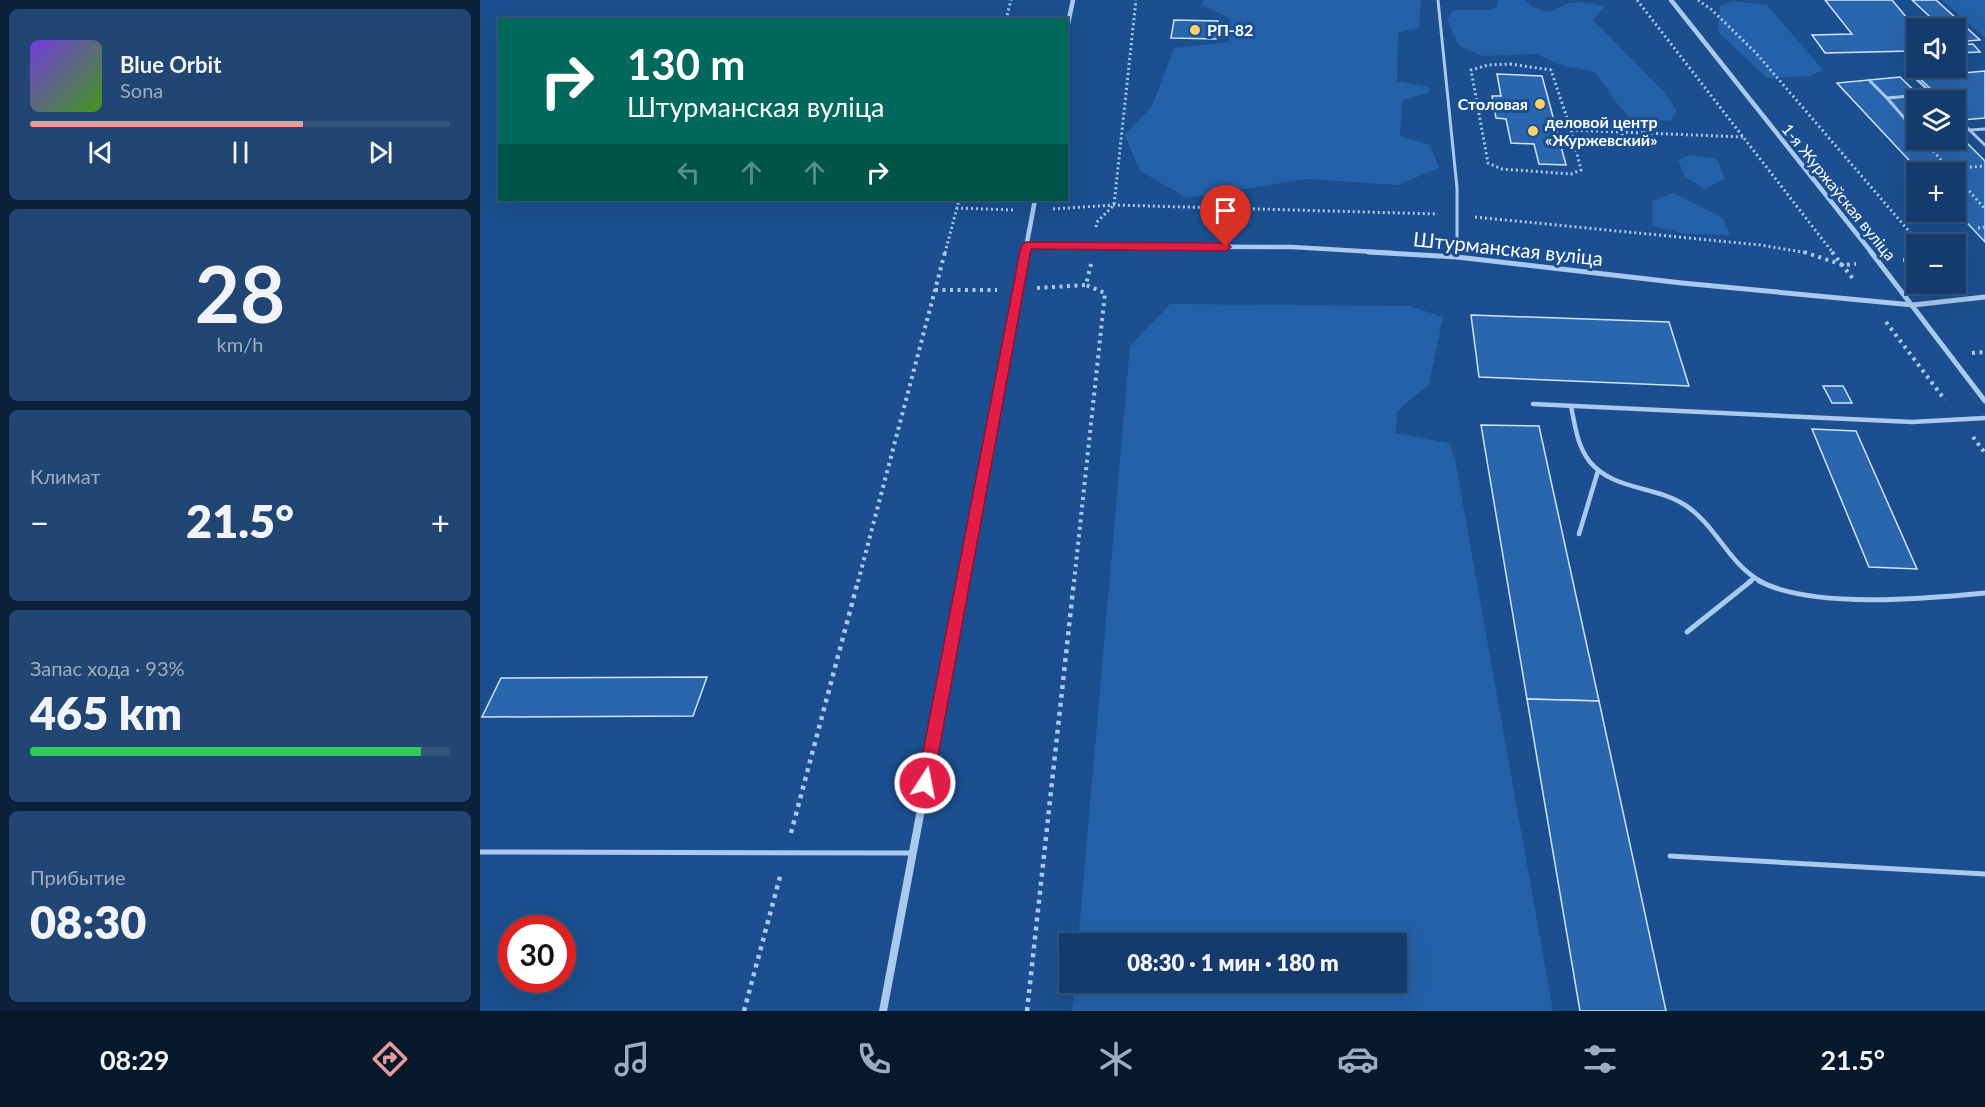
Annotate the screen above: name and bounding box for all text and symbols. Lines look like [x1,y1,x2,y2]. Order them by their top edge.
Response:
map controls [1906,18,1966,294]
button: sound [1906,18,1966,78]
place label: РП-82 [1207,20,1253,39]
marker: РП-82 [1188,23,1202,37]
text: 130 m [627,39,745,89]
icon: right [528,42,606,120]
text: Blue Orbit [120,51,221,78]
text: Sona [120,78,163,102]
text: Штурманская вуліца [627,90,884,123]
button: layers [1906,90,1966,150]
place label: Столовая [1458,94,1528,113]
marker: Столовая [1533,97,1547,111]
place label: деловой центр «Журжевский» [1545,112,1657,149]
street label: 1-я Журжаўская вуліца [1778,120,1900,264]
marker: деловой центр «Журжевский» [1526,124,1540,138]
icon: previous [84,136,117,169]
icon: pause [224,136,257,169]
icon: next [364,136,397,169]
icon: left [672,156,705,189]
icon: ahead [735,156,768,189]
icon: ahead [798,156,831,189]
icon: right [861,156,894,189]
button: + [1906,162,1966,222]
pin [1200,185,1251,247]
icon: arrive [1209,194,1242,227]
street label: Штурманская вуліца [1412,226,1604,270]
button: − [1906,234,1966,294]
text: 28 [195,246,285,340]
text: km/h [217,332,263,356]
text: Климат [30,464,101,488]
text: 21.5° [186,494,294,548]
text: − [30,502,49,542]
text: + [431,502,450,542]
text: Запас хода · 93% [30,656,185,680]
text: 465 km [30,686,182,740]
position arrow [893,751,957,815]
text: Прибытие [30,865,126,889]
text: 08:30 [30,895,146,949]
speed limit sign: 30 [498,915,576,993]
text: 08:30 · 1 мин · 180 m [1127,949,1339,976]
icon: directions [369,1038,411,1080]
icon: music [611,1038,653,1080]
icon: phone [853,1038,895,1080]
icon: climate [1095,1038,1137,1080]
icon: car [1337,1038,1379,1080]
icon: filters [1579,1038,1621,1080]
text: 08:29 [100,1043,170,1076]
text: 21.5° [1820,1043,1885,1076]

